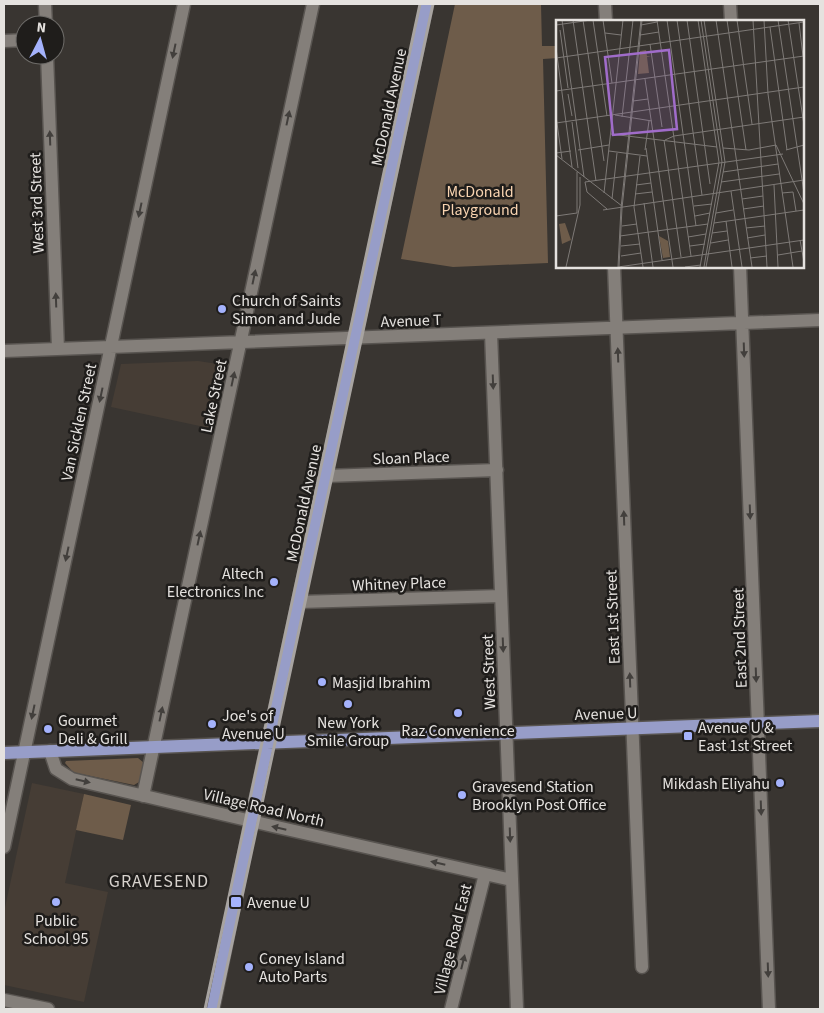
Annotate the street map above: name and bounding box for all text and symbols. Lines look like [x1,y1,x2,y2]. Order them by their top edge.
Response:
north arrow [15,15,65,65]
text: N [36,18,47,38]
inset map [556,20,804,268]
one-way arrow [170,44,178,59]
street label: McDonald Avenue [366,46,412,168]
one-way arrow [285,110,293,126]
one-way arrow [46,130,54,146]
street label: West 3rd Street [24,152,50,254]
park label: McDonald Playground [441,181,519,221]
one-way arrow [136,203,144,218]
one-way arrow [251,269,259,285]
place label: Church of Saints Simon and Jude [232,290,341,330]
one-way arrow [52,292,60,308]
marker: Church of Saints Simon and Jude [216,303,228,315]
street label: Avenue T [380,309,442,333]
one-way arrow [740,342,748,358]
one-way arrow [613,347,621,363]
street label: Lake Street [195,357,233,435]
street label: Van Sicklen Street [56,361,102,483]
one-way arrow [229,371,237,386]
one-way arrow [489,374,497,390]
one-way arrow [97,387,105,402]
street label: McDonald Avenue [281,442,327,564]
street label: Sloan Place [372,446,450,470]
one-way arrow [746,505,754,521]
one-way arrow [620,509,628,525]
one-way arrow [195,530,203,545]
one-way arrow [63,546,71,561]
place label: Altech Electronics Inc [167,563,264,603]
street label: East 1st Street [600,569,626,665]
street label: Whitney Place [352,571,447,597]
marker: Altech Electronics Inc [268,576,280,588]
street label: East 2nd Street [727,587,753,688]
street label: West Street [477,633,501,710]
one-way arrow [499,637,507,653]
one-way arrow [753,667,761,683]
place label: Masjid Ibrahim [332,672,431,694]
one-way arrow [626,672,634,688]
marker: Masjid Ibrahim [316,676,328,688]
marker: New York Smile Group [342,698,354,710]
street label: Avenue U [574,702,638,726]
one-way arrow [29,705,37,720]
place label: Joe's of Avenue U [222,705,285,745]
one-way arrow [157,706,165,721]
marker: Raz Convenience [452,707,464,719]
place label: Gourmet Deli & Grill [58,710,127,750]
place label: New York Smile Group [307,712,389,752]
place label: Avenue U & East 1st Street [698,717,793,757]
marker: Joe's of Avenue U [206,718,218,730]
place label: Raz Convenience [401,720,515,742]
marker: Gourmet Deli & Grill [42,723,54,735]
marker: Avenue U & East 1st Street [682,730,694,742]
place label: Mikdash Eliyahu [662,773,770,795]
place label: Gravesend Station Brooklyn Post Office [472,776,607,816]
one-way arrow [76,777,91,785]
marker: Mikdash Eliyahu [774,777,786,789]
street label: Village Road North [201,783,326,833]
marker: Gravesend Station Brooklyn Post Office [456,789,468,801]
one-way arrow [758,800,766,816]
one-way arrow [270,823,286,831]
one-way arrow [507,827,515,843]
one-way arrow [430,859,445,867]
district label: GRAVESEND [109,869,209,894]
street label: Village Road East [429,881,477,997]
place label: Avenue U [247,892,310,914]
marker: Avenue U [229,895,243,909]
marker: Public School 95 [50,896,62,908]
place label: Public School 95 [23,910,89,950]
place label: Coney Island Auto Parts [259,948,345,988]
one-way arrow [459,954,467,969]
marker: Coney Island Auto Parts [243,961,255,973]
one-way arrow [764,962,772,978]

